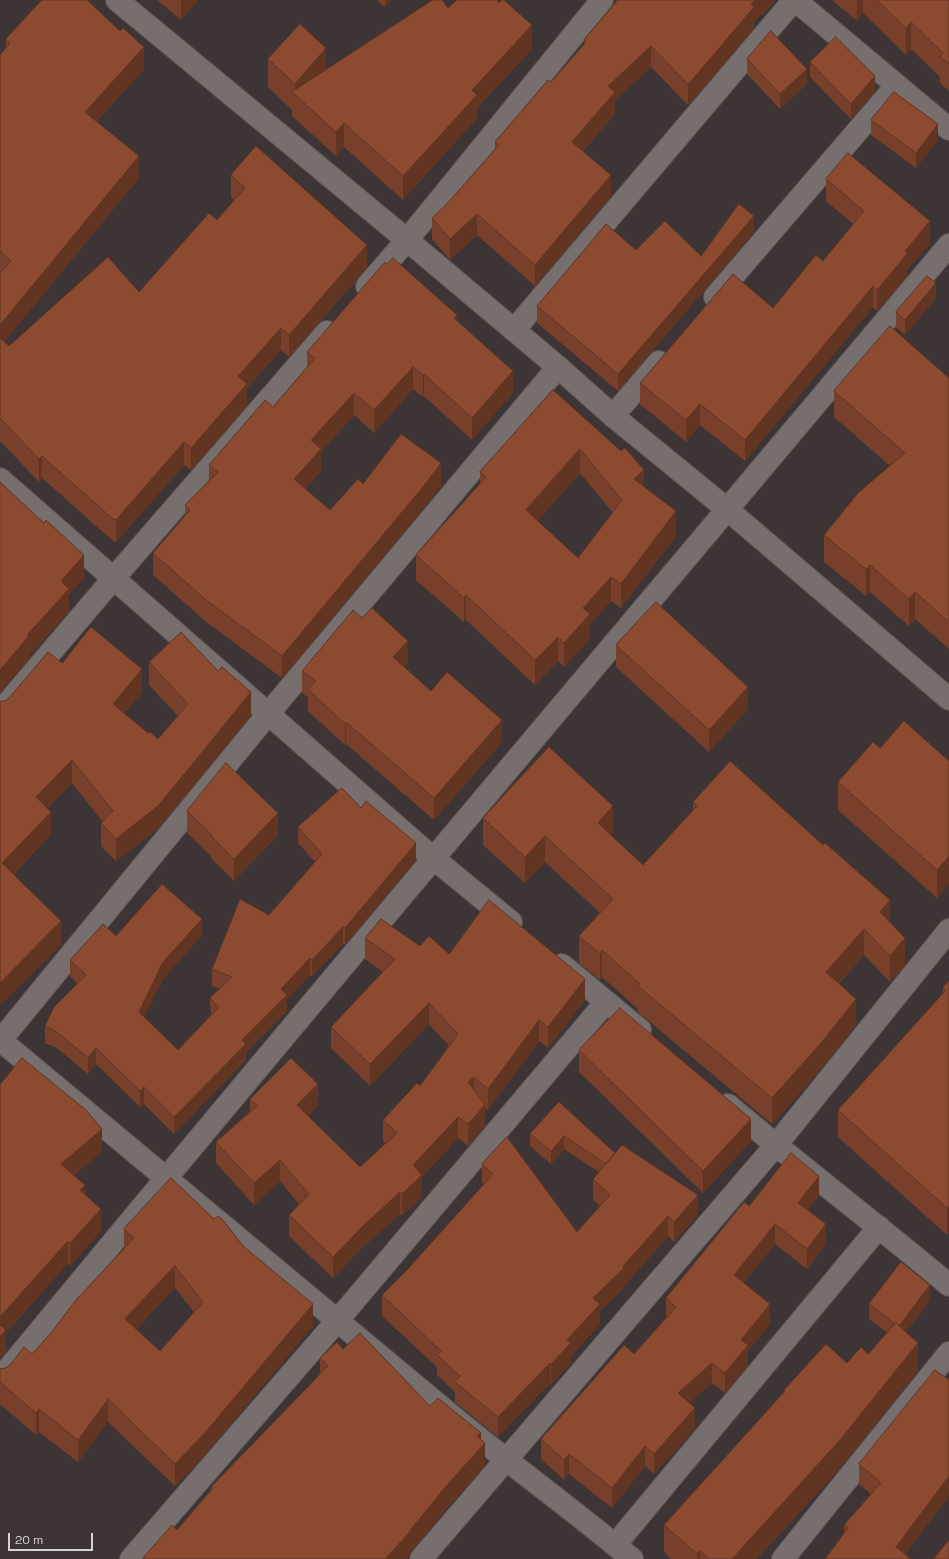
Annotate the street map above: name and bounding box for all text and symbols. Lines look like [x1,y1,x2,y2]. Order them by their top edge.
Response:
scale bar [10,1525,95,1551]
text: 20 m [15,1532,43,1548]

